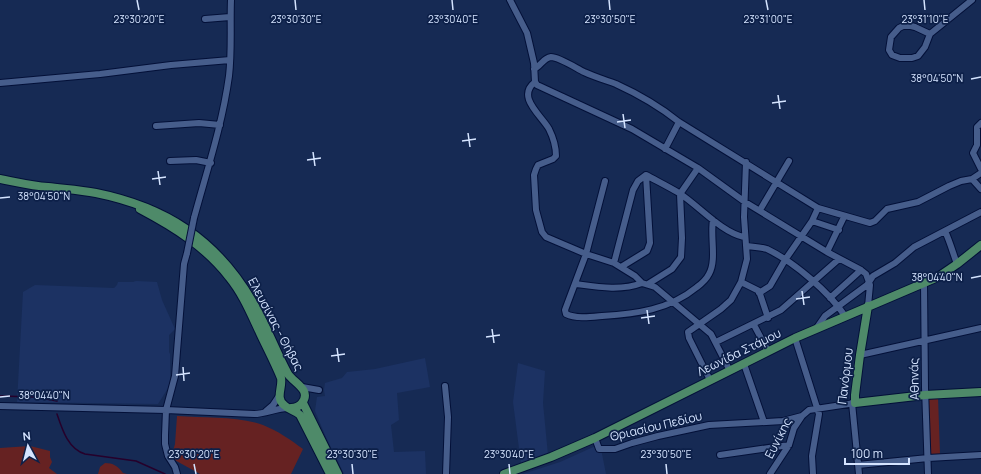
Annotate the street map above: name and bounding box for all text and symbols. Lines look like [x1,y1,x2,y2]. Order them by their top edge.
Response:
text: 23°30'20"E [114,12,165,26]
text: 23°30'30"E [271,12,322,26]
text: 23°30'40"E [428,12,478,26]
text: 23°30'50"E [585,12,636,26]
text: 23°31'00"E [743,12,793,26]
text: 23°31'10"E [902,12,949,26]
text: 38°04'50"N [911,71,963,85]
text: 38°04'50"N [18,189,70,203]
text: 38°04'40"N [911,270,963,284]
street label: Ελευσίνας - Θήβας [244,274,308,374]
street label: Λεωνίδα Στάμου [694,324,784,380]
street label: Πανόρμου [833,347,857,405]
street label: Αθηνάς [905,357,923,400]
text: 38°04'40"N [18,388,70,402]
street label: Θριασίου Πεδίου [608,407,704,445]
street label: Ευνίκης [760,414,796,461]
north arrow [8,426,48,466]
text: N [22,428,32,444]
scale bar [845,440,909,466]
text: 100 m [851,445,883,462]
text: 23°30'20"E [169,447,220,461]
text: 23°30'30"E [327,447,378,461]
text: 23°30'40"E [484,447,534,461]
text: 23°30'50"E [641,447,692,461]

